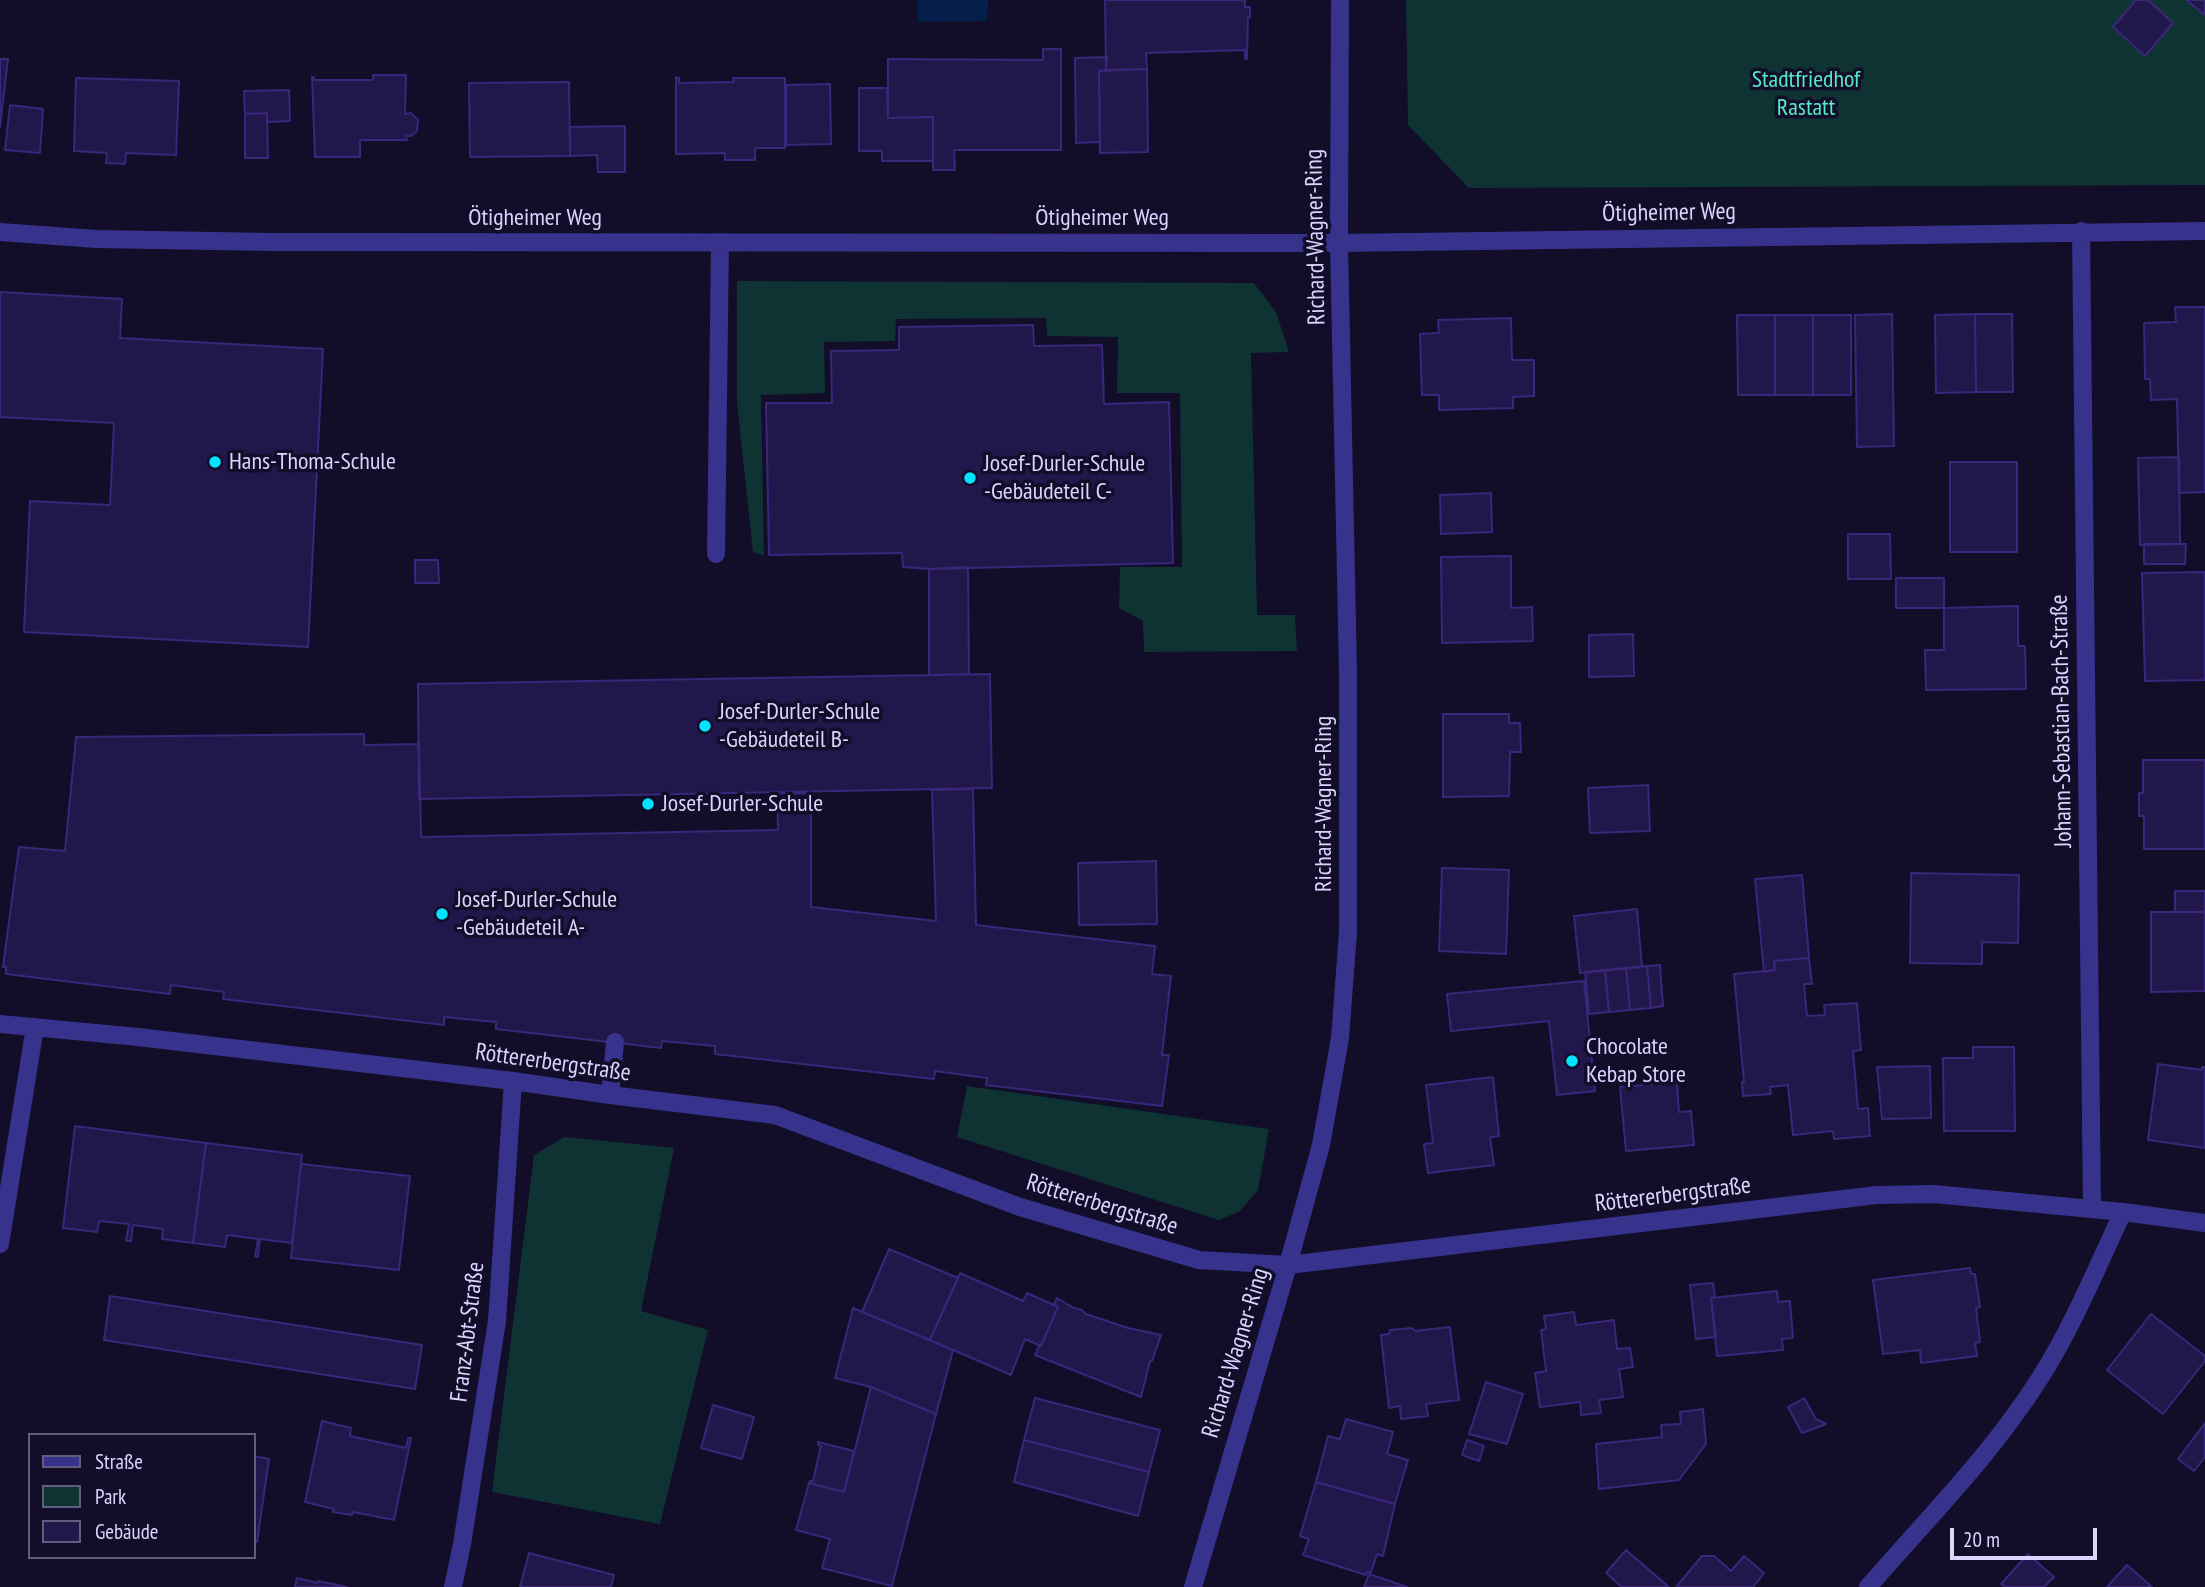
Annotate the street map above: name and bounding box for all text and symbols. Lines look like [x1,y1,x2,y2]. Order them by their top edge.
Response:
park label: Stadtfriedhof Rastatt [1752,66,1860,122]
street label: Richard-Wagner-Ring [1300,149,1332,325]
street label: Ötigheimer Weg [1602,197,1736,229]
street label: Ötigheimer Weg [468,204,602,232]
street label: Ötigheimer Weg [1035,204,1169,232]
place label: Hans-Thoma-Schule [229,448,396,476]
place label: Josef-Durler-Schule -Gebäudeteil C- [984,450,1145,506]
marker: Hans-Thoma-Schule [207,454,223,470]
marker: Josef-Durler-Schule -Gebäudeteil C- [962,470,978,486]
street label: Johann-Sebastian-Bach-Straße [2045,594,2079,848]
place label: Josef-Durler-Schule -Gebäudeteil B- [719,698,880,754]
street label: Richard-Wagner-Ring [1310,716,1338,892]
marker: Josef-Durler-Schule -Gebäudeteil B- [697,718,713,734]
place label: Josef-Durler-Schule [662,790,823,818]
marker: Josef-Durler-Schule [640,796,656,812]
place label: Josef-Durler-Schule -Gebäudeteil A- [456,886,617,942]
marker: Josef-Durler-Schule -Gebäudeteil A- [434,906,450,922]
place label: Chocolate Kebap Store [1586,1033,1686,1089]
street label: Röttererbergstraße [473,1038,633,1088]
marker: Chocolate Kebap Store [1564,1053,1580,1069]
street label: Röttererbergstraße [1023,1168,1181,1242]
street label: Röttererbergstraße [1593,1171,1753,1219]
street label: Franz-Abt-Straße [445,1260,491,1404]
street label: Richard-Wagner-Ring [1196,1265,1276,1441]
legend [28,1433,256,1559]
text: Straße [95,1448,143,1475]
text: Park [95,1483,126,1510]
scale bar [1953,1514,2100,1558]
text: Gebäude [95,1518,158,1545]
text: 20 m [1963,1526,2000,1553]

